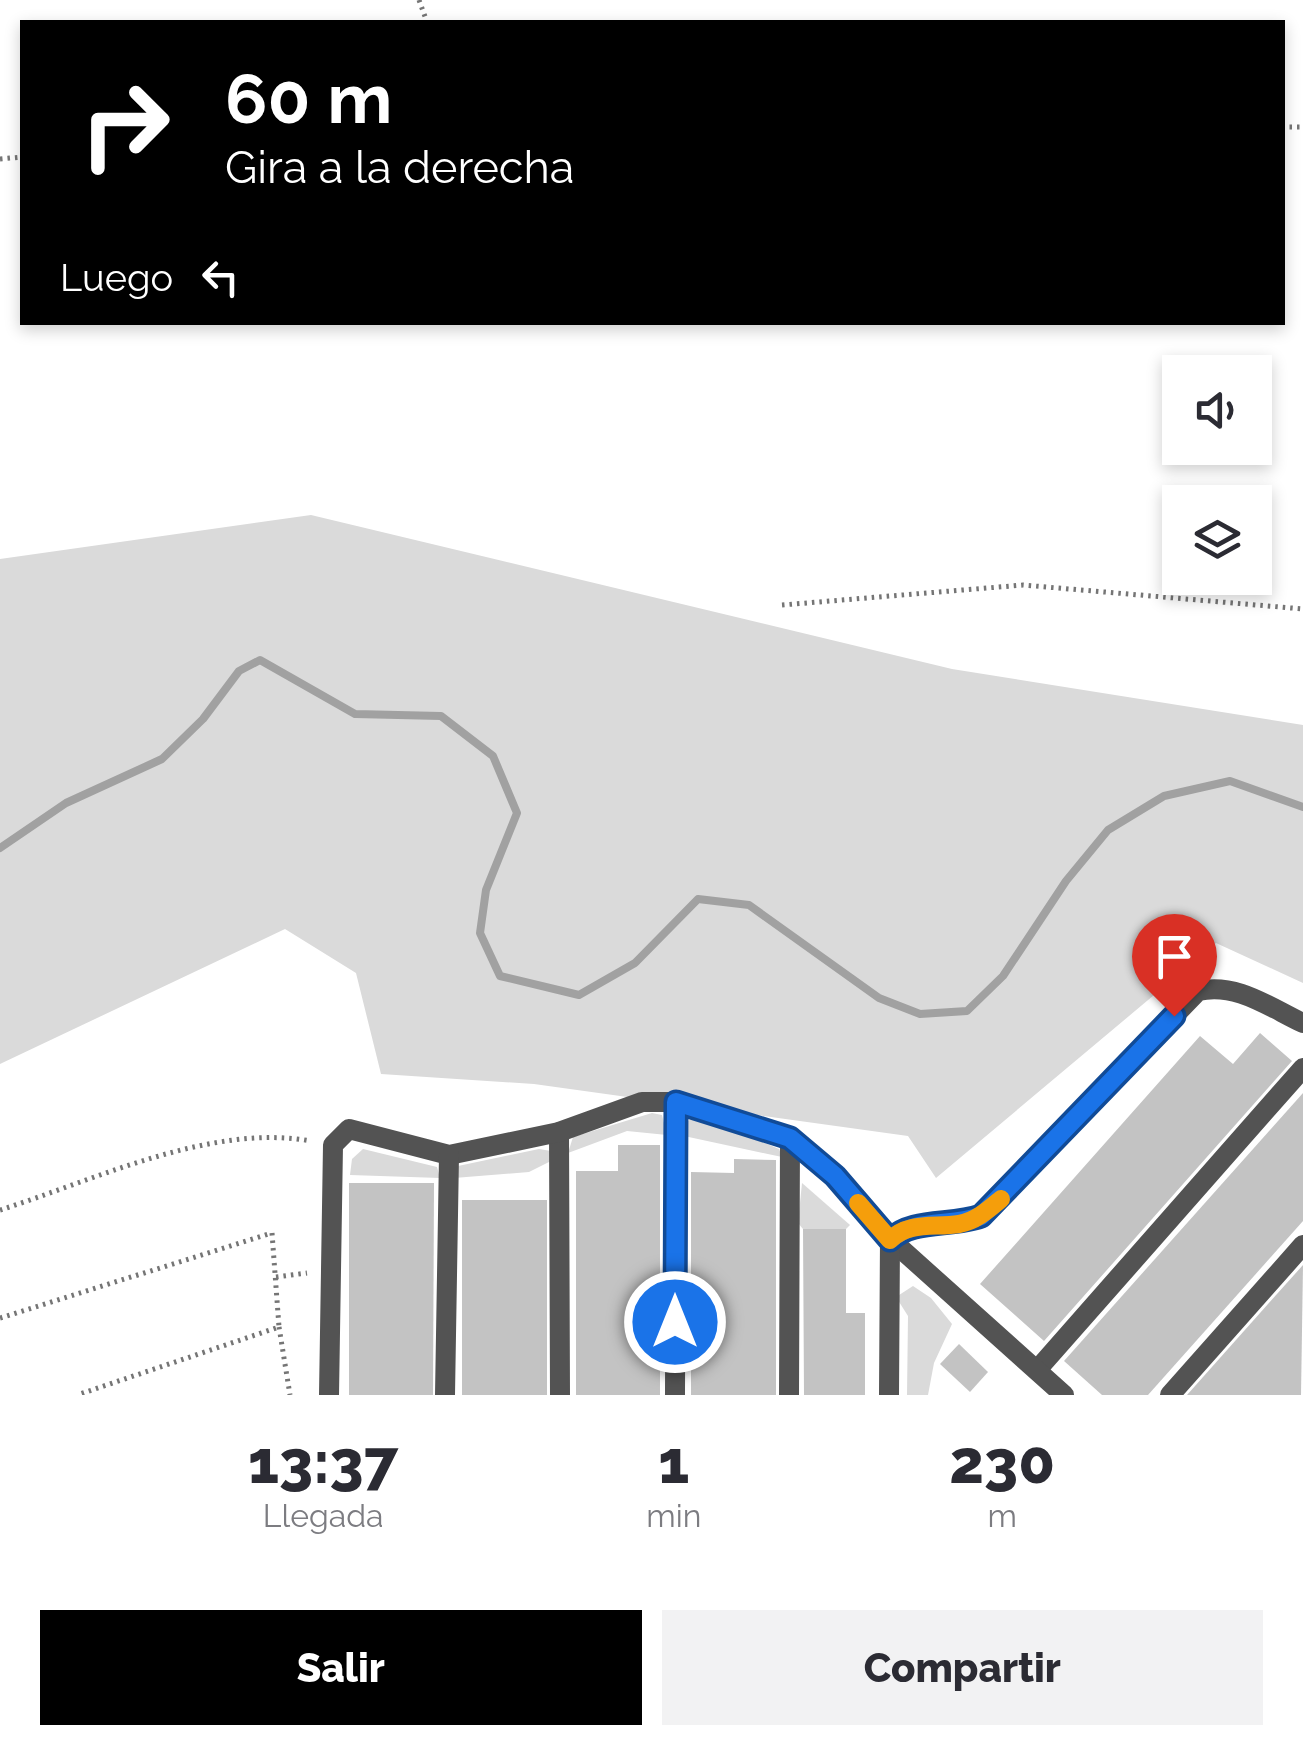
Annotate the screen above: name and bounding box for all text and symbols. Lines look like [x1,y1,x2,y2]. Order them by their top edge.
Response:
text: 60 m [225,57,392,139]
icon: right [60,60,190,190]
text: Gira a la derecha [225,141,574,194]
icon: left [193,250,248,305]
text: Luego [60,255,173,300]
map controls [1162,355,1272,595]
button: sound [1162,355,1272,465]
button: layers [1162,485,1272,595]
pin [1132,914,1217,1017]
icon: arrive [1147,929,1202,984]
position arrow [623,1270,727,1374]
text: 13:37 [248,1427,398,1497]
text: 1 [658,1427,689,1497]
text: 230 [949,1427,1055,1497]
text: Llegada [263,1497,383,1534]
text: min [646,1497,701,1534]
text: m [987,1497,1017,1534]
button: Salir [40,1610,642,1725]
button: Compartir [662,1610,1263,1725]

